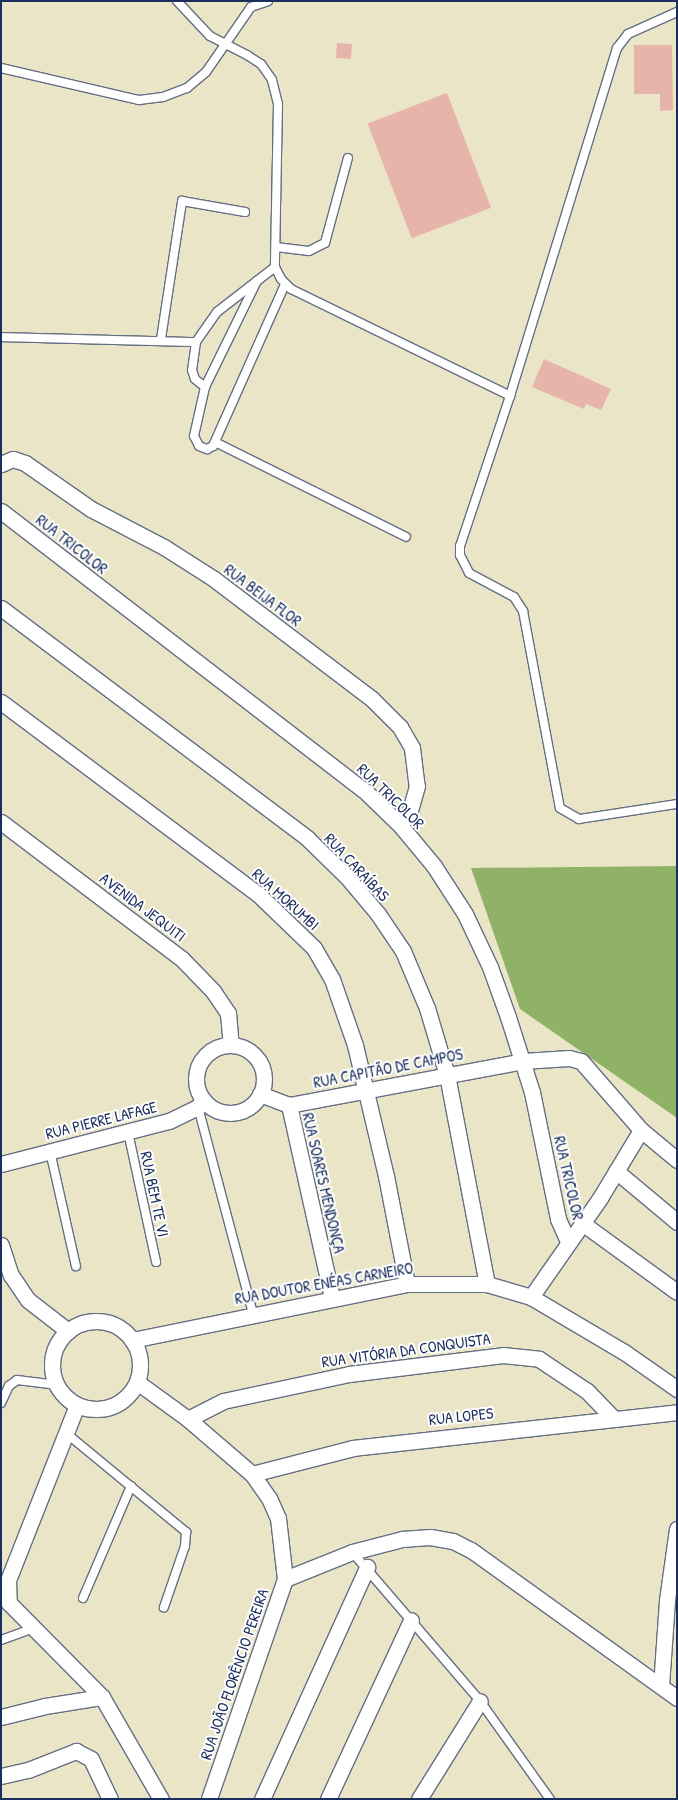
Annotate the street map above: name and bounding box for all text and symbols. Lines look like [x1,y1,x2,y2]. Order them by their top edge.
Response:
street label: RUA TRICOLOR [32,510,112,578]
street label: RUA BEIJA FLOR [220,560,306,630]
street label: RUA TRICOLOR [353,759,429,833]
street label: RUA CARAÍBAS [321,829,393,905]
street label: RUA MORUMBI [249,864,323,934]
street label: AVENIDA JEQUITI [96,868,190,946]
street label: RUA CAPITÃO DE CAMPOS [312,1044,464,1092]
street label: RUA PIERRE LAFAGE [44,1097,158,1143]
street label: RUA SOARES MENDONÇA [298,1111,350,1255]
street label: RUA TRICOLOR [550,1134,588,1222]
street label: RUA BEM TE VI [137,1149,173,1239]
street label: RUA DOUTOR ENÉAS CARNEIRO [233,1258,415,1308]
street label: RUA VITÓRIA DA CONQUISTA [320,1329,492,1371]
street label: RUA LOPES [428,1403,494,1429]
street label: RUA JOÃO FLORÊNCIO PEREIRA [196,1586,272,1762]

